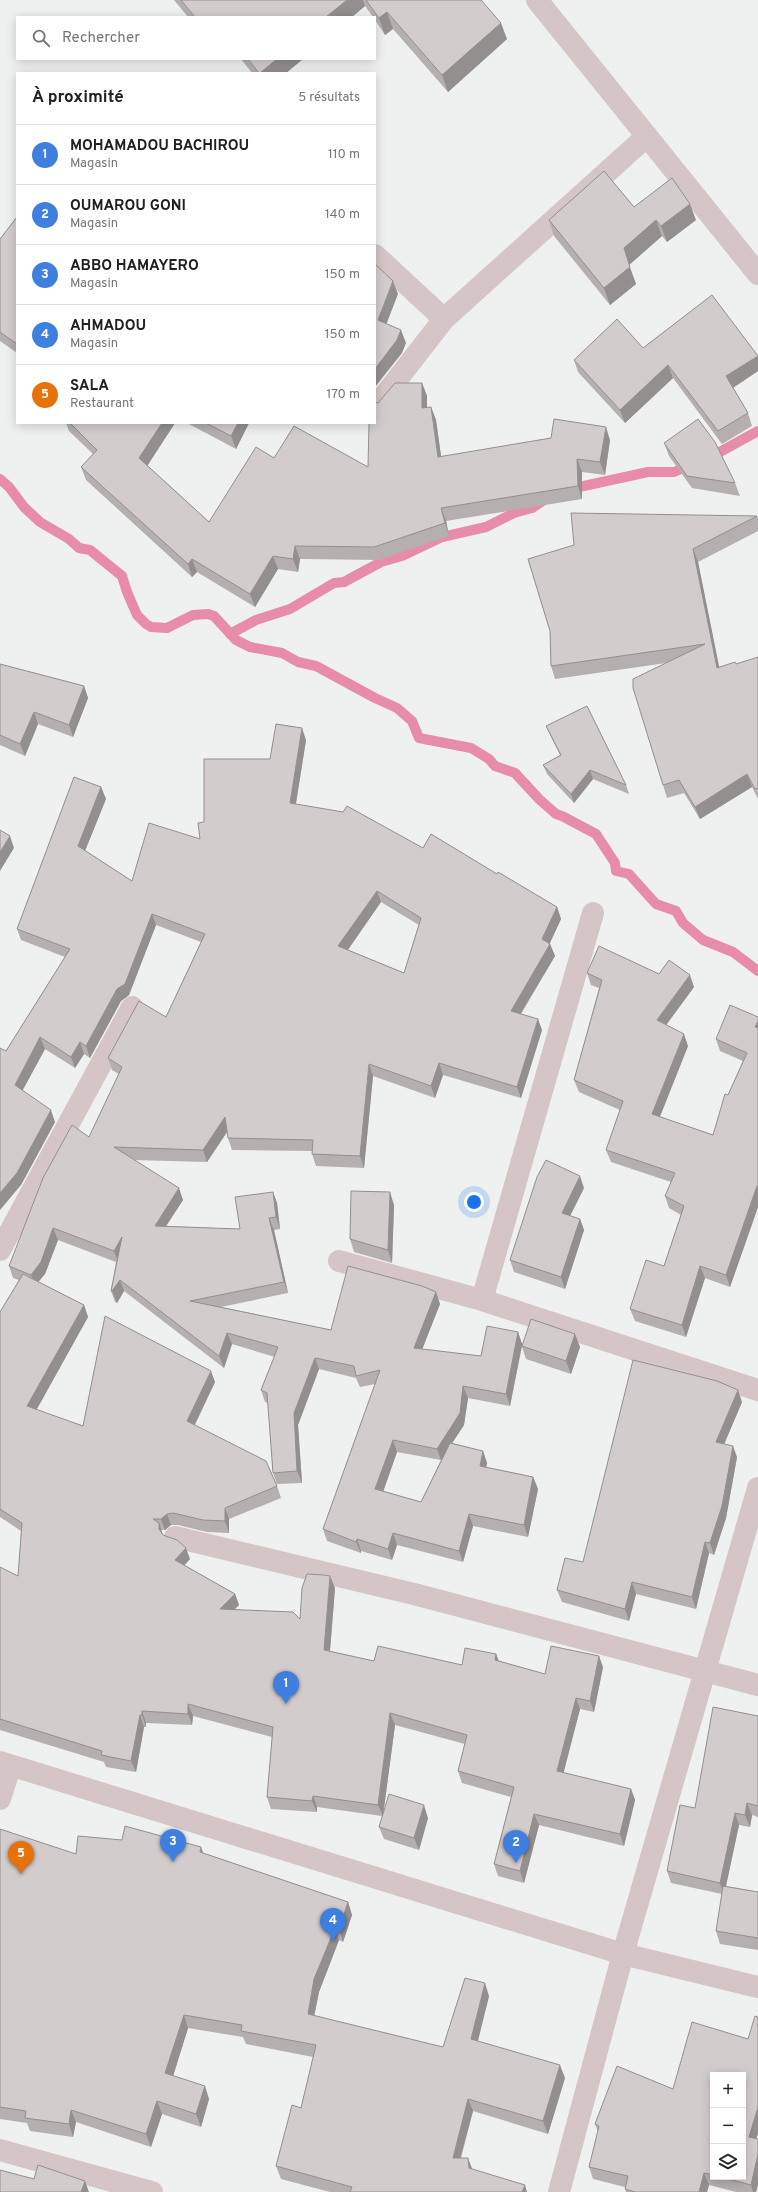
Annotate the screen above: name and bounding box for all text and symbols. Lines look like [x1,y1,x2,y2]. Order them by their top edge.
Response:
search box [16,16,376,60]
icon: search [30,27,52,49]
text: Rechercher [62,29,140,48]
text: À proximité [32,87,124,109]
text: 5 résultats [298,90,360,106]
text: MOHAMADOU BACHIROU [70,137,249,156]
text: 1 [42,147,48,163]
text: 110 m [328,147,360,163]
text: Magasin [70,156,118,172]
text: OUMAROU GONI [70,197,186,216]
text: 2 [41,207,49,223]
text: 140 m [325,207,360,223]
text: Magasin [70,216,118,232]
text: ABBO HAMAYERO [70,257,199,276]
text: 3 [41,267,49,283]
text: 150 m [325,267,360,283]
text: Magasin [70,276,118,292]
text: AHMADOU [70,317,146,336]
text: 4 [41,327,49,343]
text: 150 m [325,327,360,343]
text: Magasin [70,336,118,352]
text: SALA [70,377,109,396]
text: 5 [41,387,49,403]
text: 170 m [326,387,360,403]
text: Restaurant [70,396,134,412]
your location [464,1192,484,1212]
pin: 1 [273,1671,299,1704]
pin: 3 [160,1829,186,1862]
pin: 2 [503,1830,529,1863]
pin: 5 [8,1841,34,1874]
pin: 4 [320,1908,346,1941]
map controls [710,2072,746,2180]
button: + [710,2072,746,2108]
button: − [710,2108,746,2144]
button: layers [710,2144,746,2180]

